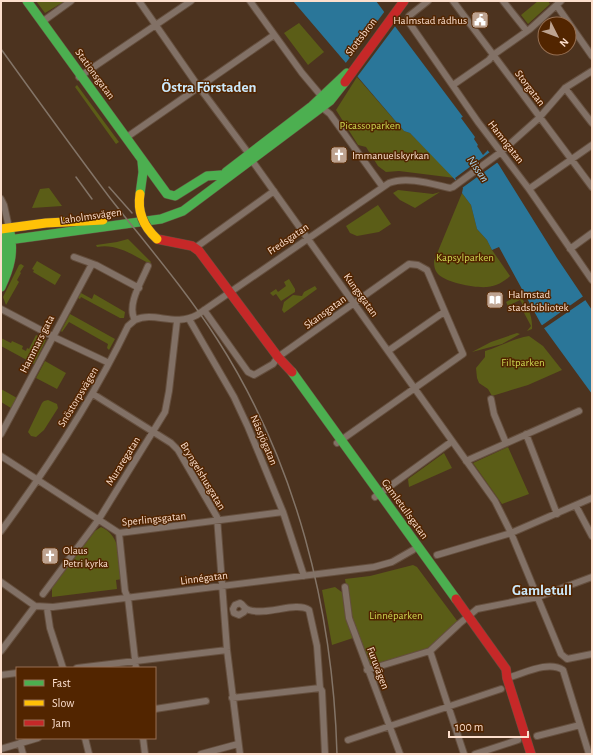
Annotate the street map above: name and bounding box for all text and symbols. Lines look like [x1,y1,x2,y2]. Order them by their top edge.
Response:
public building icon: Halmstad rådhus [470,10,490,30]
place label: Halmstad rådhus [393,15,467,26]
street label: Slottsbron [343,16,379,58]
north arrow [537,16,577,56]
text: N [557,36,571,49]
street label: Stationsgatan [73,47,117,101]
street label: Storgatan [513,68,547,108]
district label: Östra Förstaden [162,79,257,95]
street label: Hamngatan [486,118,526,166]
park label: Picassoparken [340,120,400,131]
church icon: Immanuelskyrkan [329,145,349,165]
place label: Immanuelskyrkan [352,150,429,161]
water label: Nissan [465,154,491,184]
street label: Laholmsvägen [60,206,122,226]
street label: Fredsgatan [265,221,311,257]
park label: Kapsylparken [436,252,494,263]
street label: Kungsgatan [342,271,380,319]
place label: Halmstad stadsbibliotek [508,289,569,313]
library icon: Halmstad stadsbibliotek [485,290,505,310]
street label: Skansgatan [302,293,348,331]
street label: Hammars gata [18,313,56,375]
park label: Filtparken [501,357,545,368]
street label: Snöstorpsvägen [56,365,100,429]
street label: Nässjögatan [249,413,279,467]
street label: Muraregatan [104,435,142,487]
street label: Bryngelshusgatan [178,440,228,512]
street label: Gamletullsgatan [380,477,430,541]
street label: Sperlingsgatan [121,510,187,528]
place label: Olaus Petri kyrka [63,545,108,569]
church icon: Olaus Petri kyrka [40,546,60,566]
street label: Linnégatan [180,570,228,586]
district label: Gamletull [512,583,572,598]
park label: Linnéparken [369,610,423,621]
street label: Furuvägen [365,645,391,691]
legend [16,667,156,739]
text: Fast [52,677,71,689]
text: Slow [52,697,74,709]
scale bar [449,713,528,739]
text: Jam [52,717,71,729]
text: 100 m [455,721,483,733]

